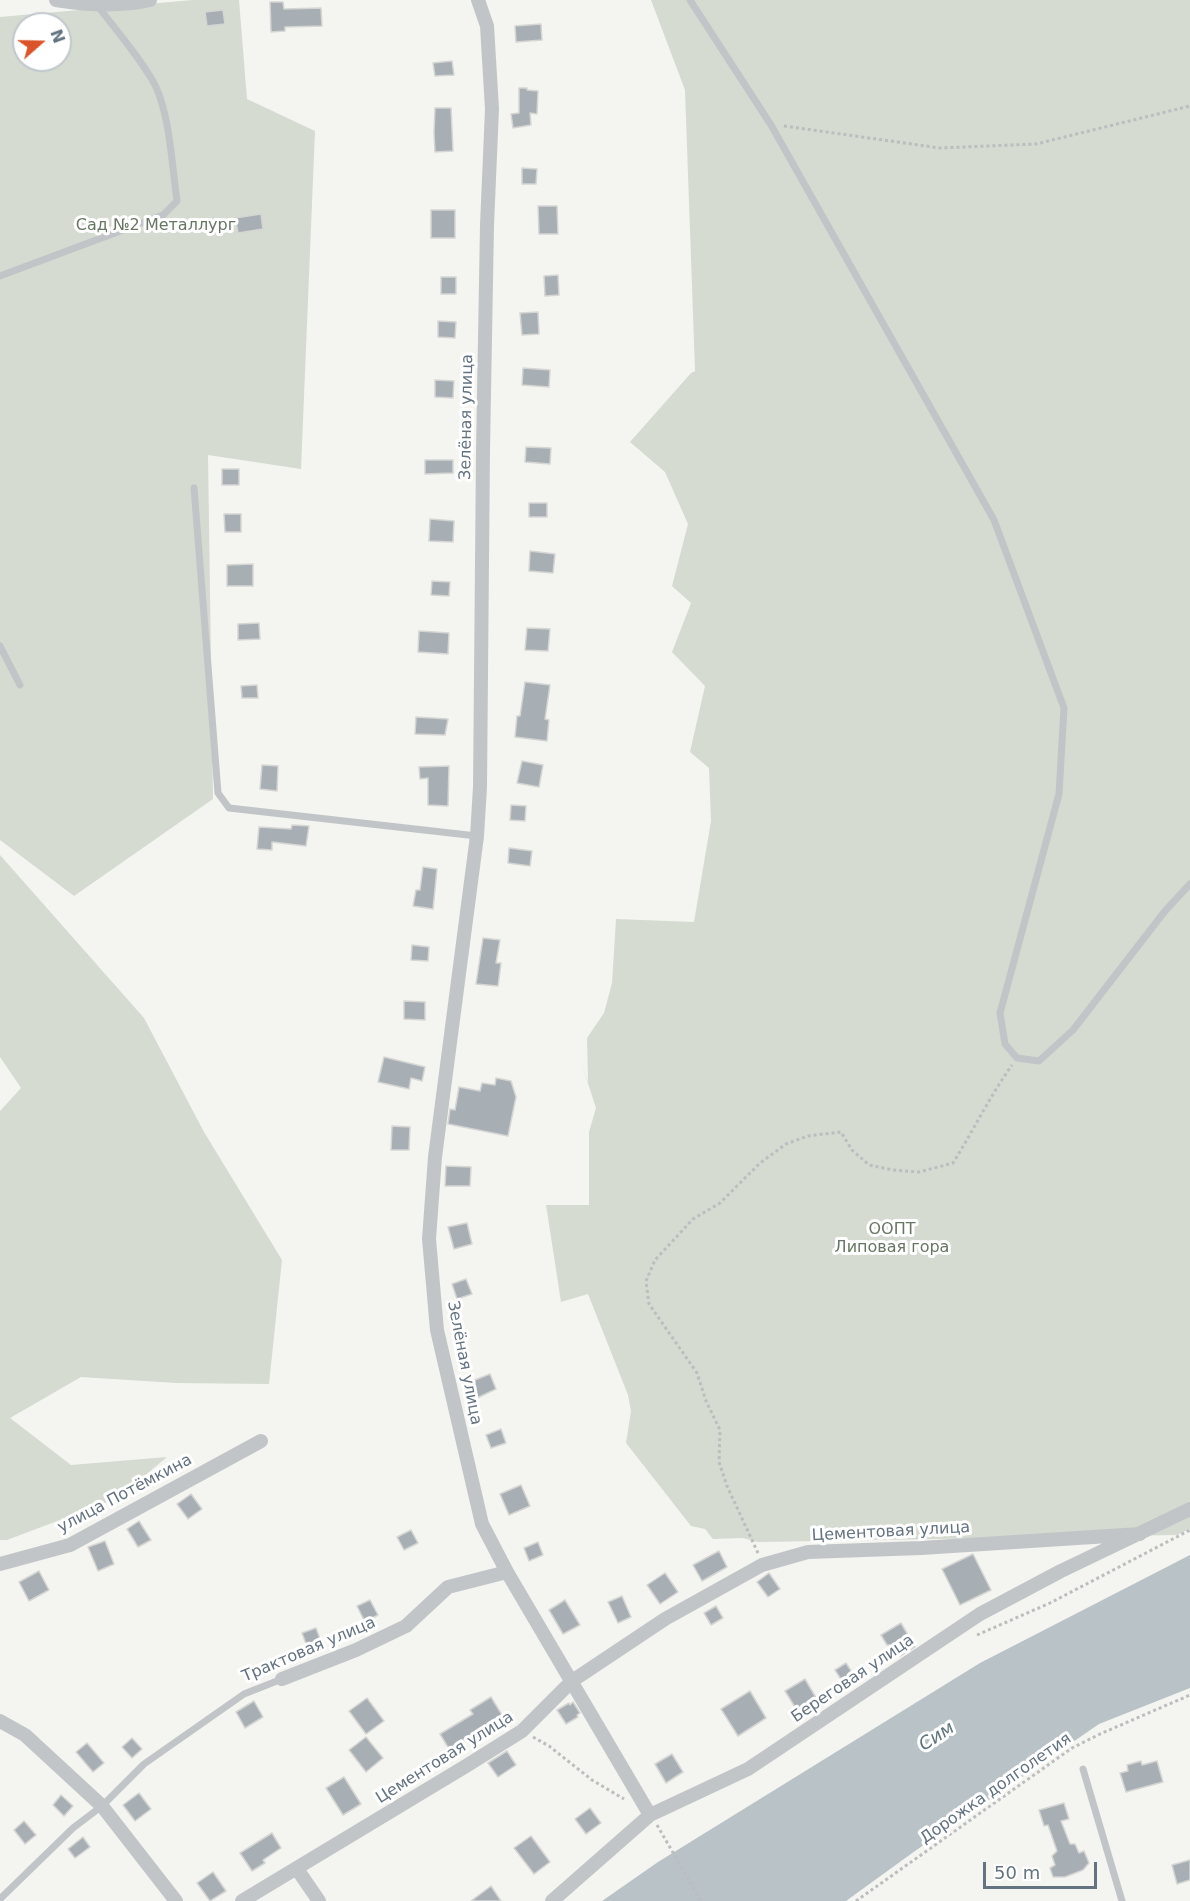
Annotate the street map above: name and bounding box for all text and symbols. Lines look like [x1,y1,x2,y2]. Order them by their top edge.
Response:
north arrow [12,12,72,72]
text: N [46,27,69,46]
park label: Сад №2 Металлург [76,216,236,236]
street label: Зелёная улица [456,354,478,480]
park label: ООПТ Липовая гора [835,1220,949,1258]
street label: Зелёная улица [443,1299,485,1427]
street label: улица Потёмкина [55,1450,195,1538]
street label: Цементовая улица [811,1518,971,1546]
street label: Трактовая улица [239,1613,379,1687]
street label: Береговая улица [788,1631,918,1727]
street label: Цементовая улица [373,1708,517,1808]
water label: Сим [915,1718,959,1756]
street label: Дорожка долголетия [917,1730,1075,1848]
scale bar [986,1850,1100,1888]
text: 50 m [994,1862,1040,1883]

